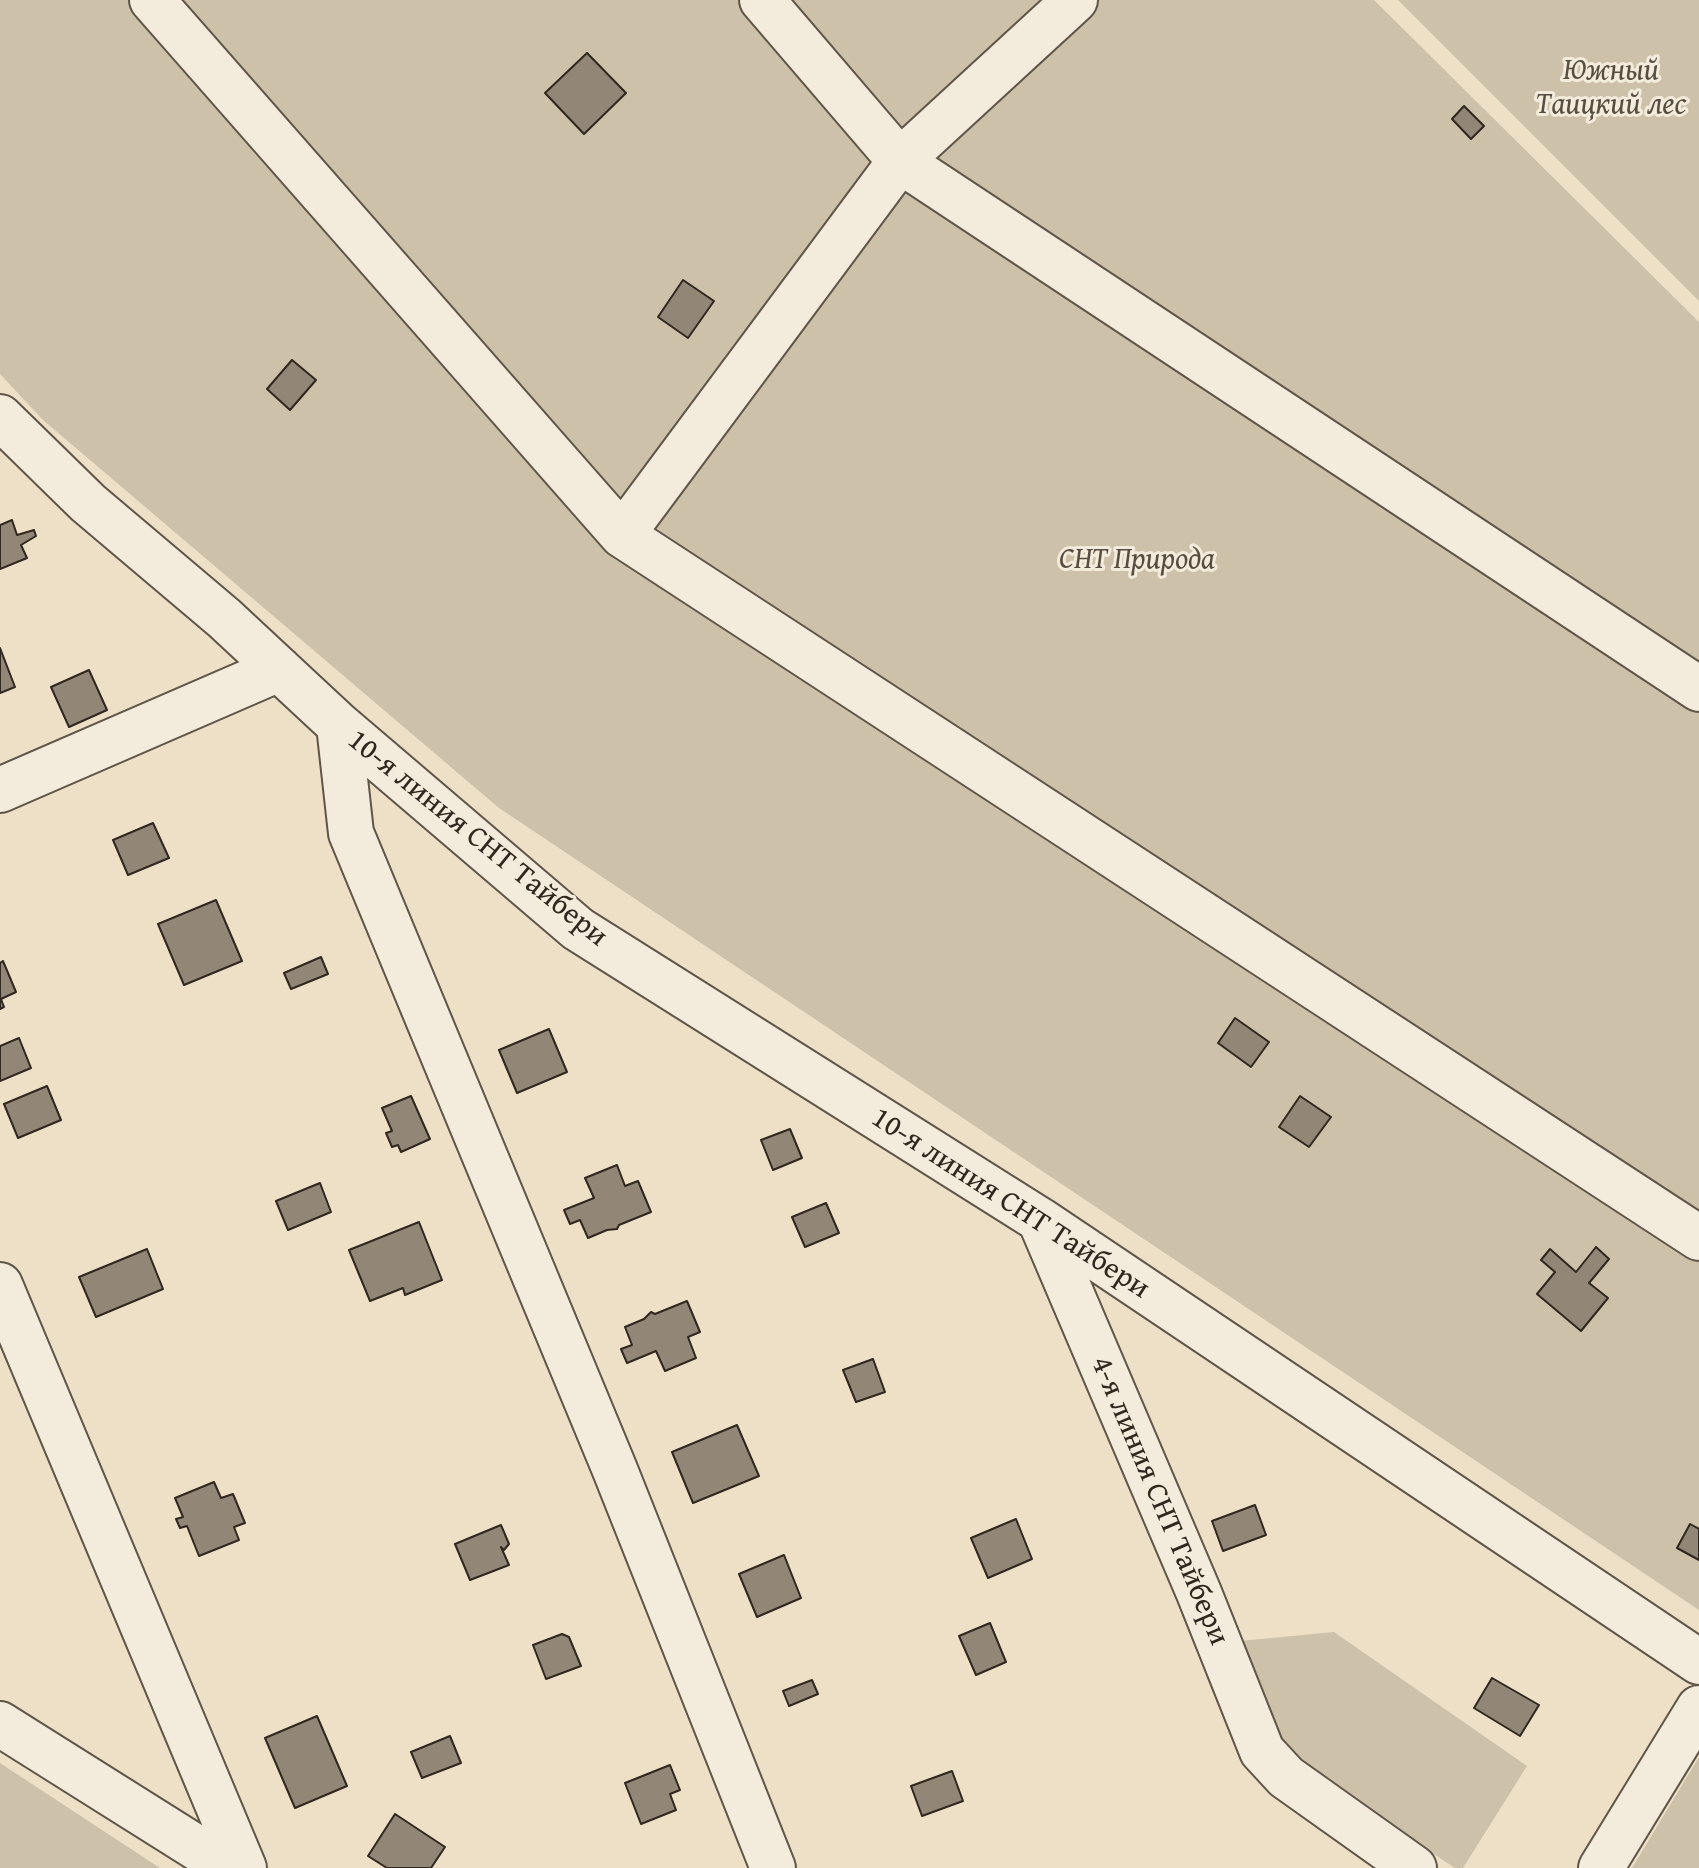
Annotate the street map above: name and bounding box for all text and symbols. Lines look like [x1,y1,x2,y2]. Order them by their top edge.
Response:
park label: Южный Таицкий лес [1536,53,1686,124]
park label: СНТ Природа [1059,542,1215,578]
street label: 10-я линия СНТ Тайбери [340,723,614,955]
street label: 10-я линия СНТ Тайбери [864,1101,1156,1307]
street label: 4-я линия СНТ Тайбери [1082,1351,1236,1651]

